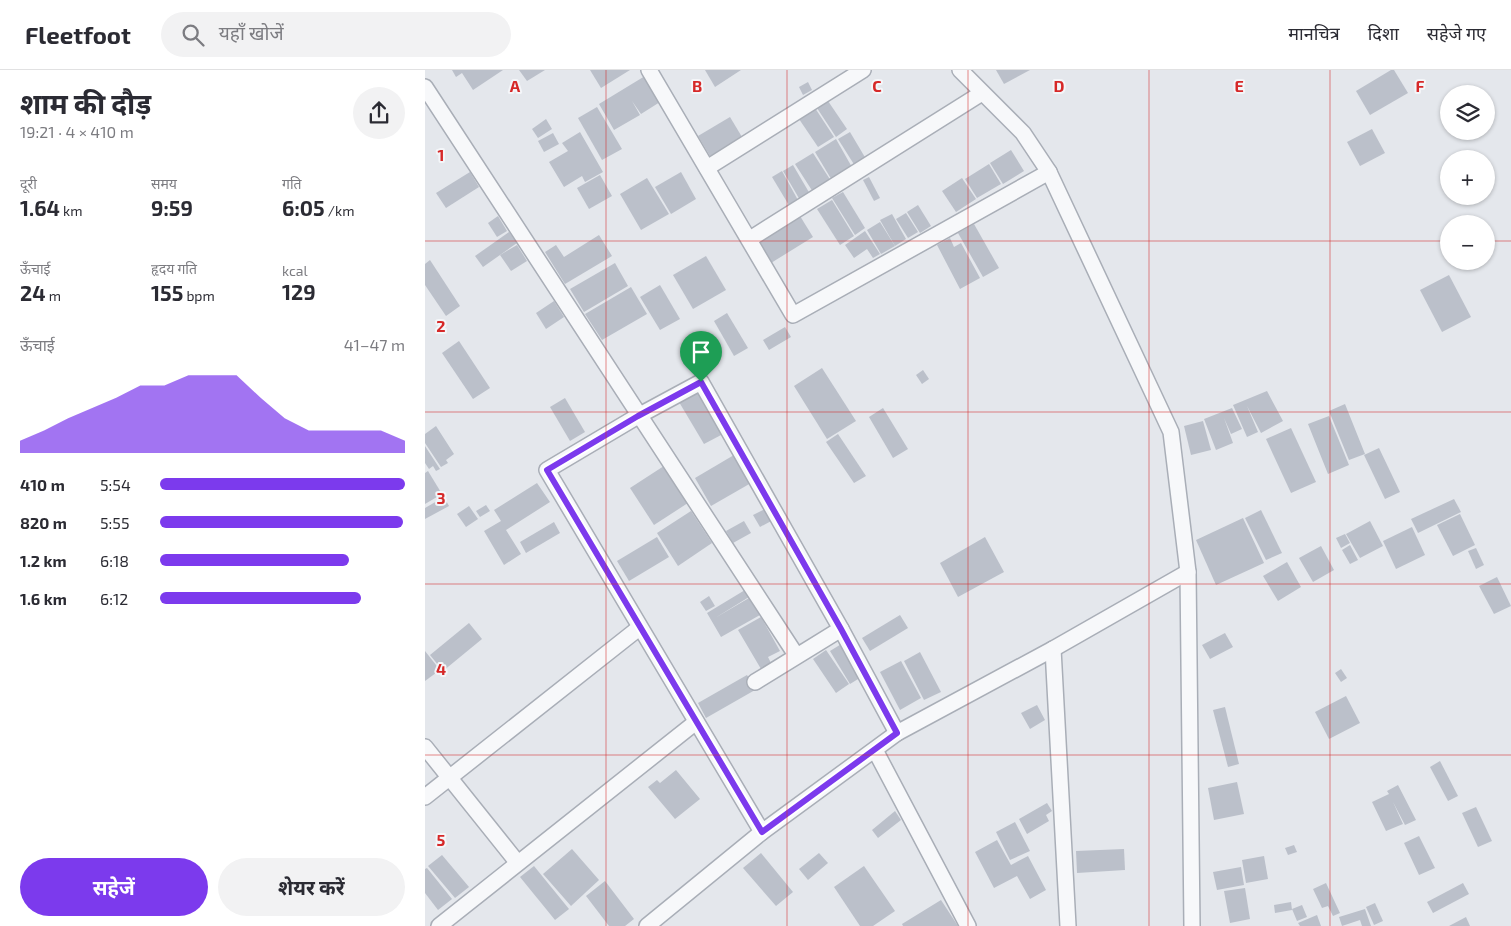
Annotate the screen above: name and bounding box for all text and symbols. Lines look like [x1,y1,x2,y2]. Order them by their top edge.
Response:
search box [161,12,511,57]
text: Fleetfoot [25,20,131,49]
icon: search [179,21,207,49]
text: यहाँ खोजें [219,21,284,44]
text: मानचित्र [1288,22,1340,44]
text: दिशा [1368,22,1399,44]
text: सहेजे गए [1427,22,1486,44]
text: A [510,76,521,95]
text: B [692,76,702,95]
text: C [872,76,882,95]
text: D [1054,76,1065,95]
text: E [1234,76,1244,95]
text: F [1416,76,1425,95]
map controls [1440,85,1495,270]
button: layers [1440,85,1495,140]
text: शाम की दौड़ [20,86,151,120]
button: share [353,87,405,139]
text: 19:21 · 4 × 410 m [20,122,134,141]
text: 1 [438,145,444,164]
button: + [1440,150,1495,205]
text: दूरी [20,175,37,192]
text: समय [151,175,177,192]
text: गति [282,175,302,192]
text: 1.64 [20,195,60,220]
text: 9:59 [151,195,193,220]
text: 6:05 [282,195,325,220]
text: km [60,202,82,219]
text: /km [325,202,354,219]
button: − [1440,215,1495,270]
text: ऊँचाई [20,260,50,277]
text: हृदय गति [151,260,197,277]
text: kcal [282,262,308,279]
text: 129 [282,279,316,304]
text: 24 [20,280,46,305]
text: 155 [151,280,183,305]
text: m [46,287,61,304]
text: bpm [183,287,215,304]
text: 2 [436,316,446,335]
pin [680,331,722,382]
text: ऊँचाई [20,335,55,354]
text: 41–47 m [344,335,405,354]
icon: arrive [687,338,715,366]
text: 410 m [20,475,65,494]
text: 5:54 [100,475,131,494]
text: 3 [436,488,446,507]
text: 820 m [20,513,67,532]
text: 5:55 [100,513,130,532]
text: 1.2 km [20,551,67,570]
text: 6:18 [100,551,129,570]
text: 1.6 km [20,589,67,608]
text: 6:12 [100,589,128,608]
text: 4 [436,659,446,678]
text: 5 [437,830,446,849]
button: सहेजें [20,858,208,916]
button: शेयर करें [218,858,405,916]

